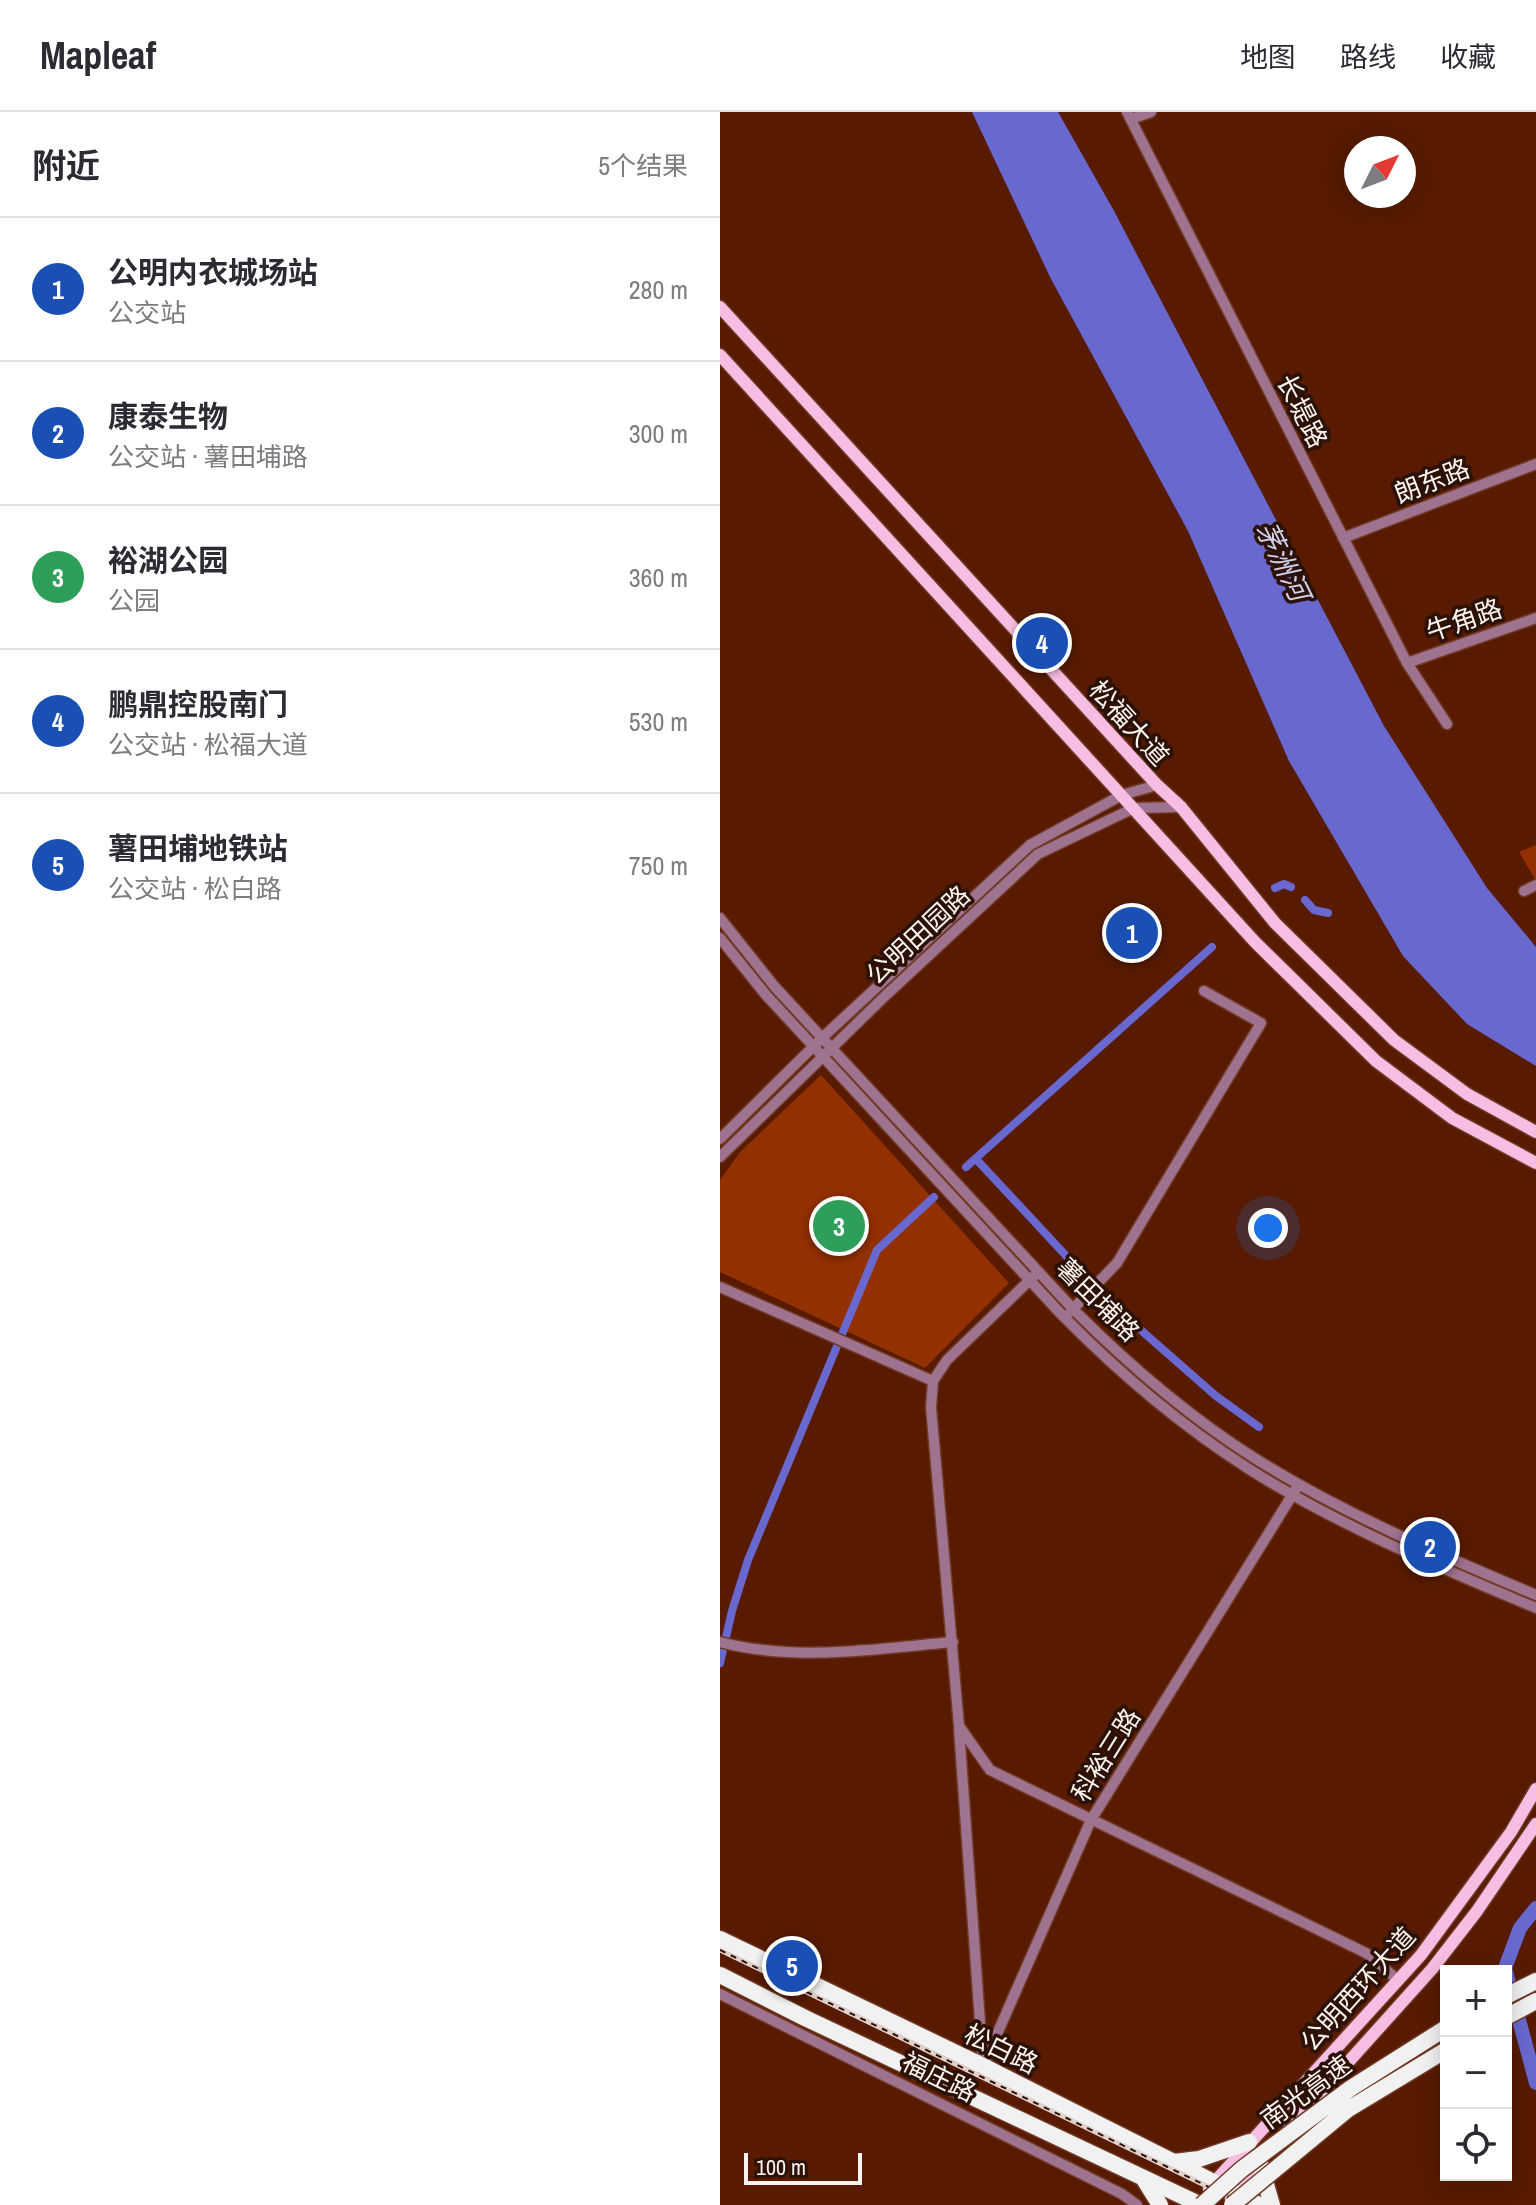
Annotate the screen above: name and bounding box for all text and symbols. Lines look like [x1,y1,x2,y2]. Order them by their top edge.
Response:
text: Mapleaf [40,30,156,81]
text: 地图 [1240,38,1296,76]
text: 路线 [1340,38,1396,76]
text: 收藏 [1440,38,1496,76]
north arrow [1344,136,1416,208]
text: 附近 [32,143,100,189]
text: 5个结果 [598,148,688,183]
text: 公明内衣城场站 [108,252,318,292]
text: 1 [52,272,64,307]
text: 280 m [629,272,688,307]
text: 公交站 [108,295,186,330]
street label: 长堤路 [1269,368,1336,453]
text: 康泰生物 [108,396,228,436]
text: 2 [52,416,64,451]
text: 300 m [629,416,688,451]
text: 公交站 · 薯田埔路 [108,439,308,474]
street label: 朗东路 [1389,450,1475,511]
water label: 茅洲河 [1248,515,1321,612]
text: 裕湖公园 [108,540,228,580]
text: 3 [52,560,64,595]
text: 360 m [629,560,688,595]
text: 公园 [108,583,160,618]
street label: 牛角路 [1421,590,1506,649]
pin: 4 [1016,613,1068,673]
street label: 松福大道 [1082,672,1177,773]
text: 鹏鼎控股南门 [108,684,288,724]
text: 4 [52,704,64,739]
text: 530 m [629,704,688,739]
text: 公交站 · 松福大道 [108,727,308,762]
text: 薯田埔地铁站 [108,828,288,868]
text: 5 [52,848,64,883]
text: 750 m [629,848,688,883]
text: 公交站 · 松白路 [108,871,282,906]
street label: 公明田园路 [858,878,977,992]
pin: 1 [1106,903,1158,963]
pin: 3 [813,1196,865,1256]
your location [1248,1208,1288,1248]
street label: 薯田埔路 [1049,1250,1148,1349]
pin: 2 [1404,1517,1456,1577]
street label: 科裕三路 [1063,1701,1148,1808]
street label: 公明西环大道 [1292,1919,1423,2058]
pin: 5 [766,1936,818,1996]
map controls [1440,1965,1512,2181]
button: + [1440,1965,1512,2037]
street label: 松白路 [958,2016,1044,2081]
button: − [1440,2037,1512,2109]
street label: 福庄路 [896,2044,982,2109]
street label: 南光高速 [1253,2047,1358,2136]
button: locate [1440,2109,1512,2181]
scale bar [744,2149,862,2185]
text: 100 m [756,2152,806,2182]

